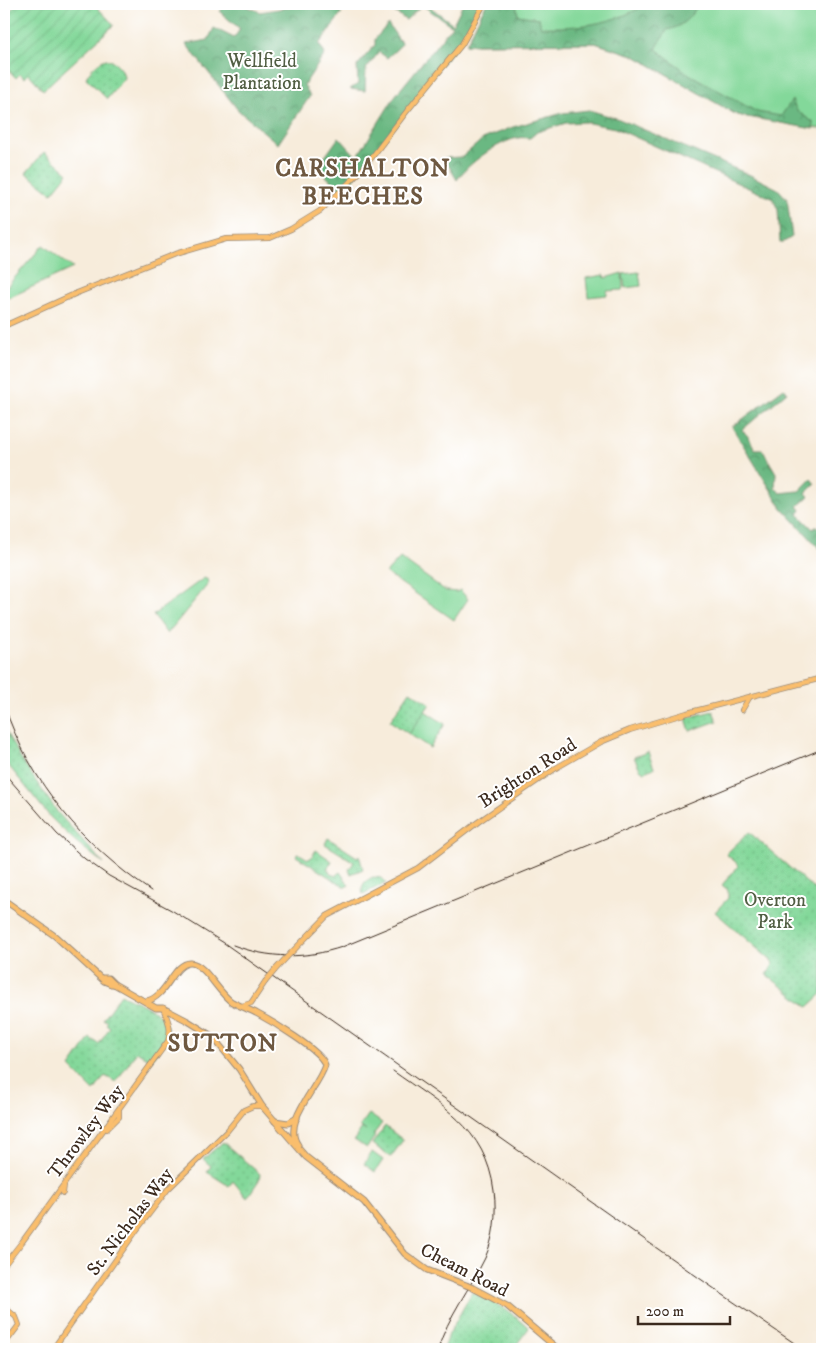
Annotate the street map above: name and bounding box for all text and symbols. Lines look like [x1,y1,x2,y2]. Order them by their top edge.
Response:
park label: Wellfield Plantation [223,50,302,95]
district label: CARSHALTON BEECHES [275,154,451,212]
street label: Brighton Road [475,733,581,813]
park label: Overton Park [744,889,806,934]
district label: SUTTON [168,1029,278,1059]
street label: Throwley Way [43,1079,130,1184]
street label: St. Nicholas Way [82,1163,179,1280]
street label: Cheam Road [416,1238,513,1303]
scale bar [638,1293,731,1325]
text: 200 m [646,1302,684,1321]

